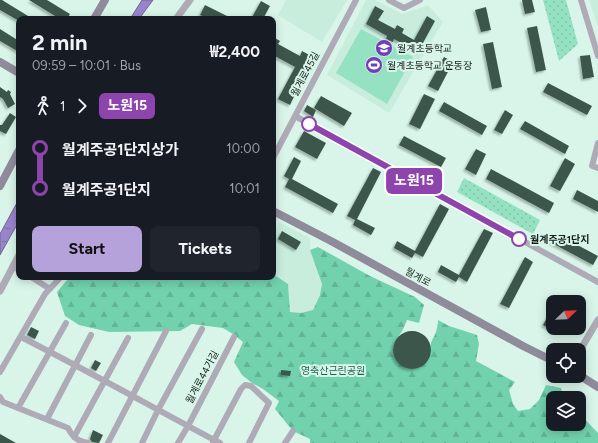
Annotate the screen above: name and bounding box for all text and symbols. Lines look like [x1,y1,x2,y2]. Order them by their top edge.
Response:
text: 2 min [32,29,87,56]
school or university icon: 월계초등학교 [374,38,394,58]
place label: 월계초등학교 [397,42,452,55]
text: ₩2,400 [210,43,260,61]
street label: 월계로45길 [288,49,322,99]
sports icon: 월계초등학교 운동장 [364,55,384,75]
text: 09:59 – 10:01 · Bus [32,58,141,73]
place label: 월계초등학교 운동장 [387,59,472,72]
icon: walk [32,95,54,117]
icon: forward [71,95,93,117]
text: 노원15 [107,97,147,114]
text: 1 [60,99,65,114]
unlabelled marker [301,116,317,132]
text: 월계주공1단지상가 [62,141,179,159]
text: 10:00 [226,141,260,156]
line badge: 노원15 [386,168,442,194]
text: 노원15 [394,172,434,189]
text: 월계주공1단지 [62,181,151,199]
text: 10:01 [229,181,260,196]
button: Start [32,226,142,272]
button: Tickets [150,226,260,272]
marker: 월계주공1단지 [511,231,527,247]
place label: 월계주공1단지 [530,233,589,246]
street label: 월계로 [403,265,433,289]
north arrow [546,295,586,335]
map controls [546,295,586,431]
button: locate [546,343,586,383]
street label: 월계로44가길 [183,348,221,406]
park label: 영축산근린공원 [301,364,365,377]
button: layers [546,391,586,431]

